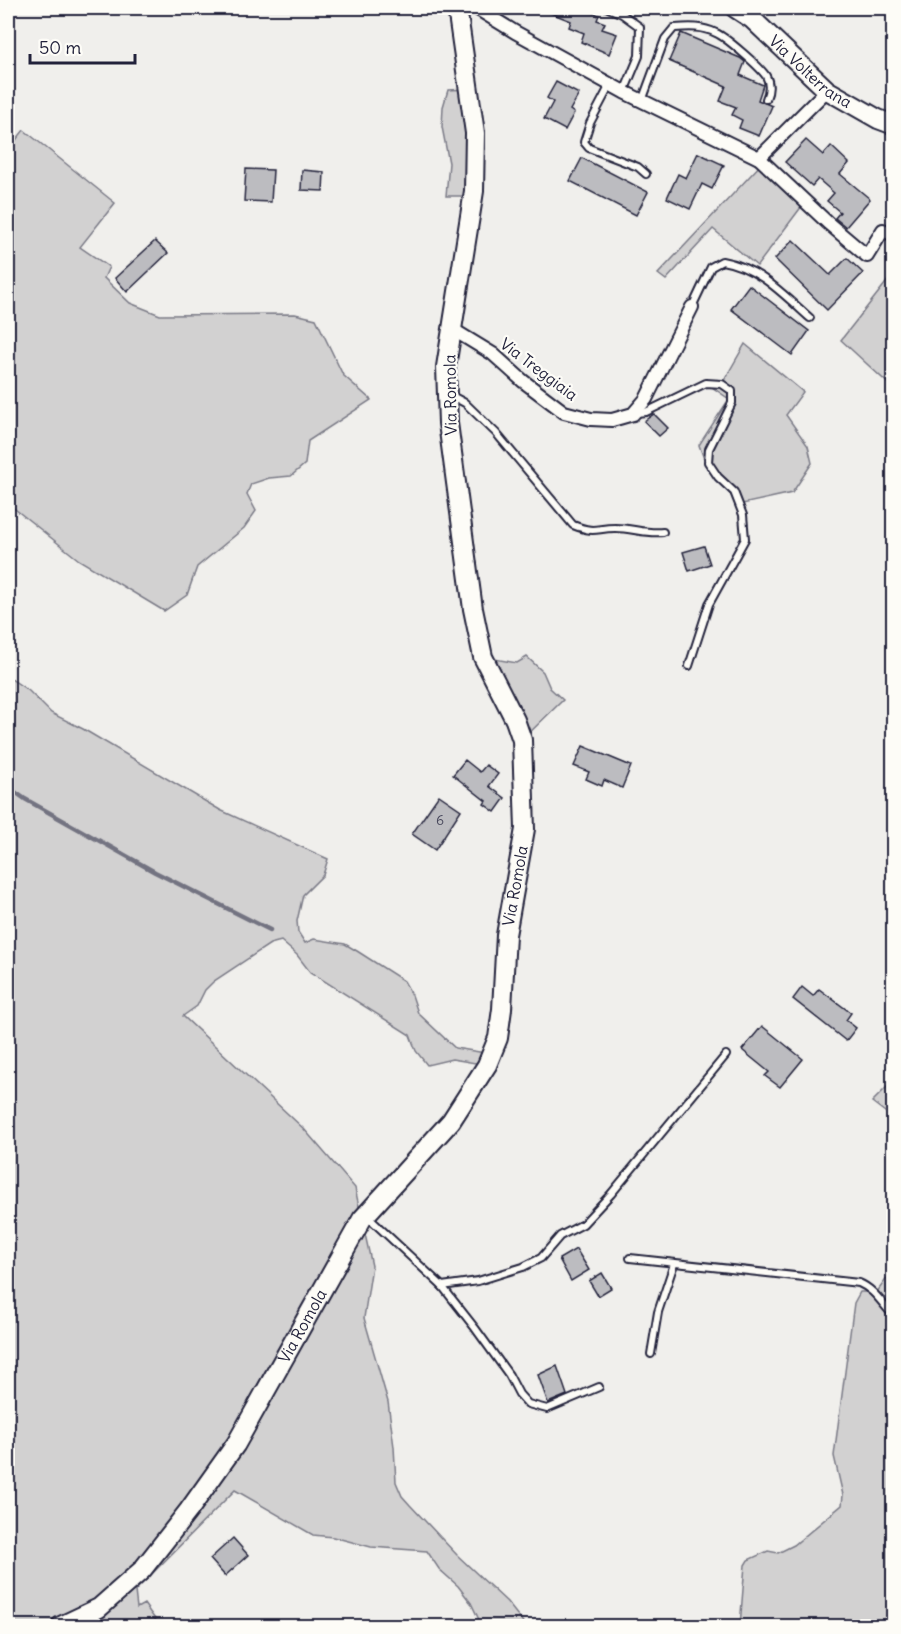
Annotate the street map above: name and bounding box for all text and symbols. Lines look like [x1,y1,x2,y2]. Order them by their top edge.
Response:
scale bar [30,27,135,65]
street label: Via Volterrana [765,31,855,112]
text: 50 m [39,36,81,59]
street label: Via Treggiaia [496,333,582,405]
street label: Via Romola [439,354,461,436]
house number: 6 [436,811,444,829]
street label: Via Romola [498,844,532,928]
street label: Via Romola [274,1286,331,1366]

